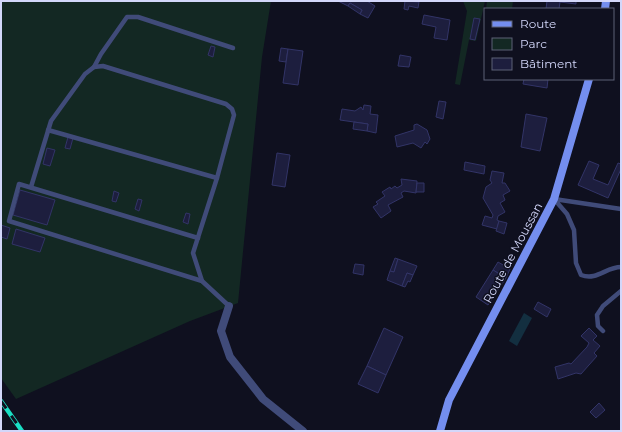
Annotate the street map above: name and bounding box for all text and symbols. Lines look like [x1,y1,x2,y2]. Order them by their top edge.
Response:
legend [484,8,614,80]
text: Route [520,16,556,31]
text: Parc [520,36,547,51]
text: Bâtiment [520,56,577,71]
street label: Route de Moussan [480,200,545,306]

